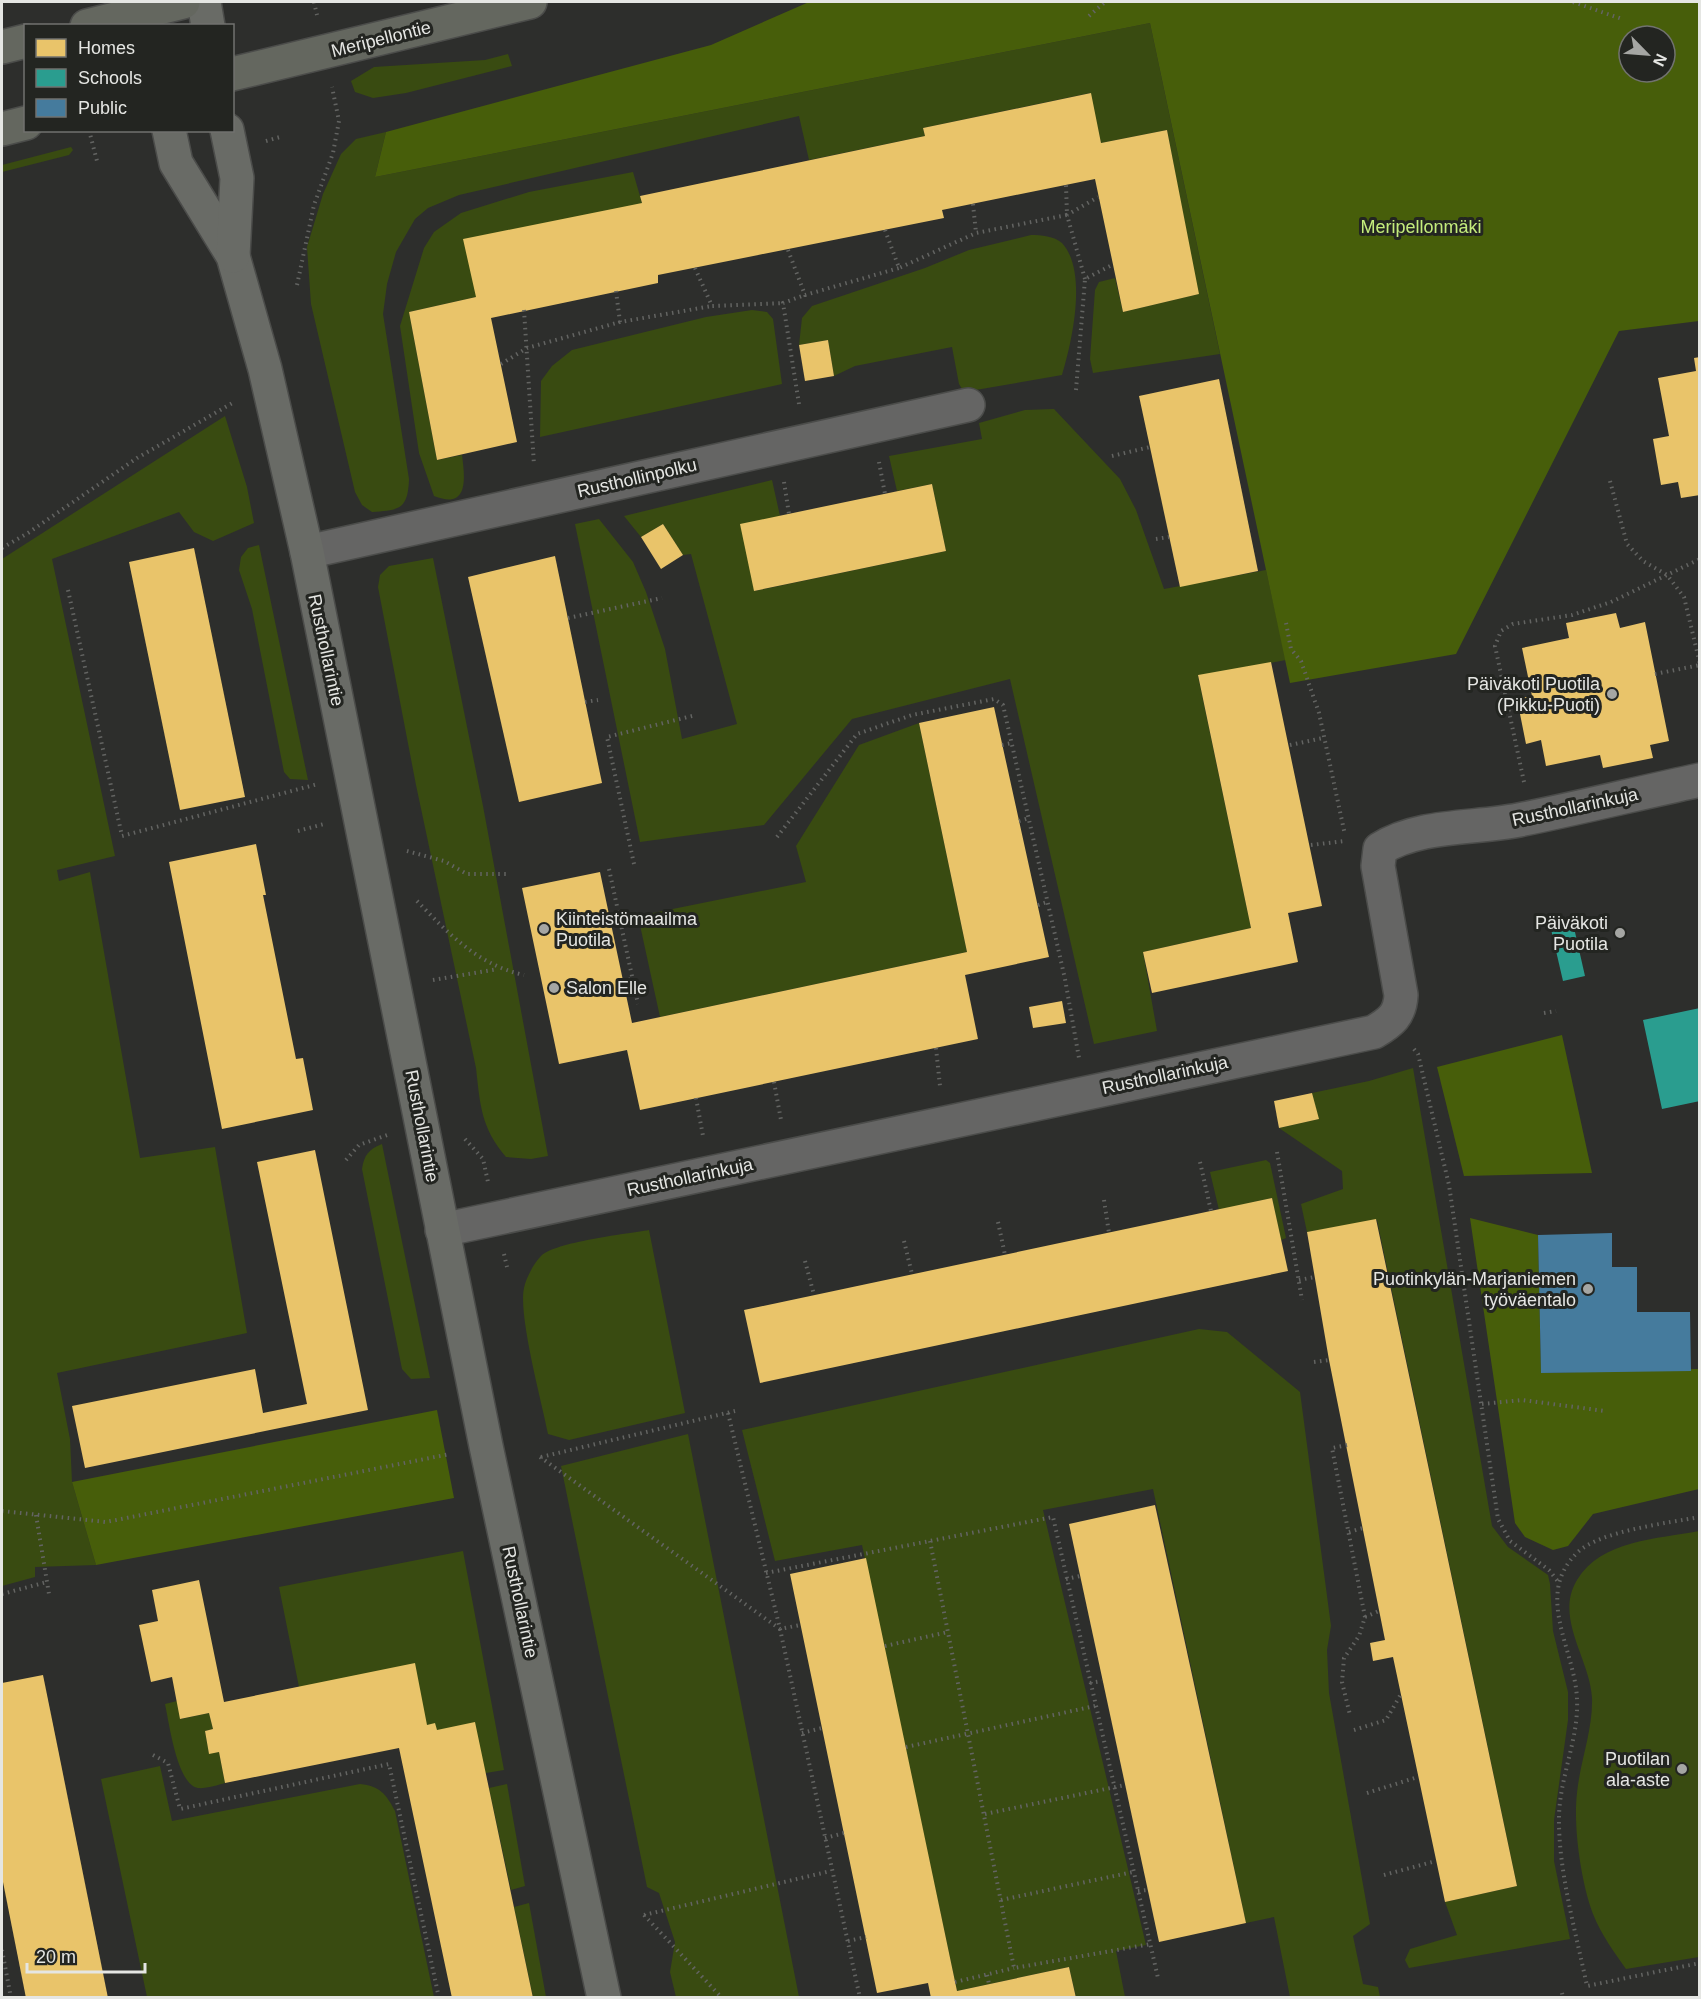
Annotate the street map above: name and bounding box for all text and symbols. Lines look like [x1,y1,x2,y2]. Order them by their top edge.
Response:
street label: Meripellontie [329,17,433,61]
legend [24,24,234,132]
north arrow [1617,24,1677,84]
text: Homes [78,38,135,58]
text: N [1650,51,1670,69]
text: Schools [78,68,142,88]
text: Public [78,98,127,118]
park label: Meripellonmäki [1360,217,1482,237]
street label: Rusthollinpolku [575,455,699,501]
street label: Rusthollarintie [304,592,348,708]
place label: Päiväkoti Puotila (Pikku-Puoti) [1467,674,1601,715]
marker: Päiväkoti Puotila (Pikku-Puoti) [1605,687,1619,701]
street label: Rusthollarinkuja [1510,784,1641,830]
place label: Kiinteistömaailma Puotila [556,909,698,950]
place label: Päiväkoti Puotila [1535,913,1609,954]
marker: Kiinteistömaailma Puotila [537,922,551,936]
marker: Päiväkoti Puotila [1613,926,1627,940]
place label: Salon Elle [566,978,647,998]
marker: Salon Elle [547,981,561,995]
street label: Rusthollarinkuja [1100,1052,1231,1098]
street label: Rusthollarintie [401,1068,443,1184]
street label: Rusthollarinkuja [625,1154,756,1200]
place label: Puotinkylän-Marjaniemen työväentalo [1373,1269,1576,1310]
marker: Puotinkylän-Marjaniemen työväentalo [1581,1282,1595,1296]
street label: Rusthollarintie [498,1544,542,1660]
place label: Puotilan ala-aste [1605,1749,1670,1790]
marker: Puotilan ala-aste [1675,1762,1689,1776]
scale bar [27,1936,146,1974]
text: 20 m [36,1947,76,1967]

